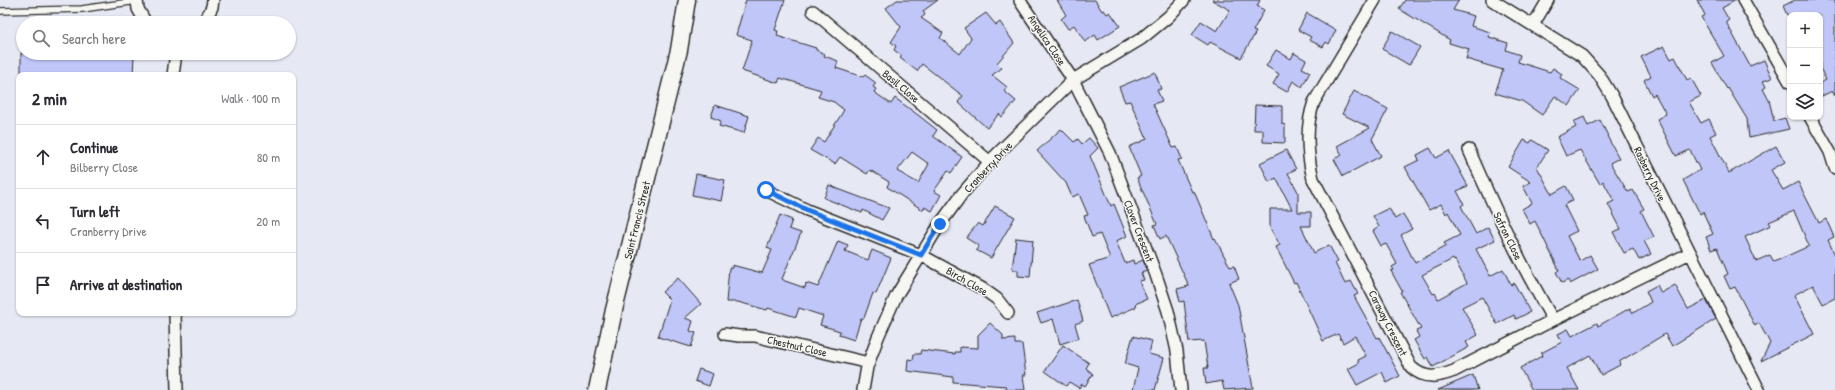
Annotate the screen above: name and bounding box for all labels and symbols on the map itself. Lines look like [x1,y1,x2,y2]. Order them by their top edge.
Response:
street label: Angelica Close [1025,12,1069,69]
street label: Basil Close [880,66,923,106]
street label: Cranberry Drive [961,138,1016,195]
street label: Rasberry Drive [1631,145,1669,204]
street label: Saint Francis Street [621,179,654,260]
route start [757,181,775,199]
street label: Clover Crescent [1121,198,1157,264]
street label: Safron Close [1490,210,1526,263]
route end [931,215,949,233]
street label: Birch Close [944,264,991,299]
street label: Caraway Crescent [1365,288,1411,358]
street label: Chestnut Close [766,332,829,360]

